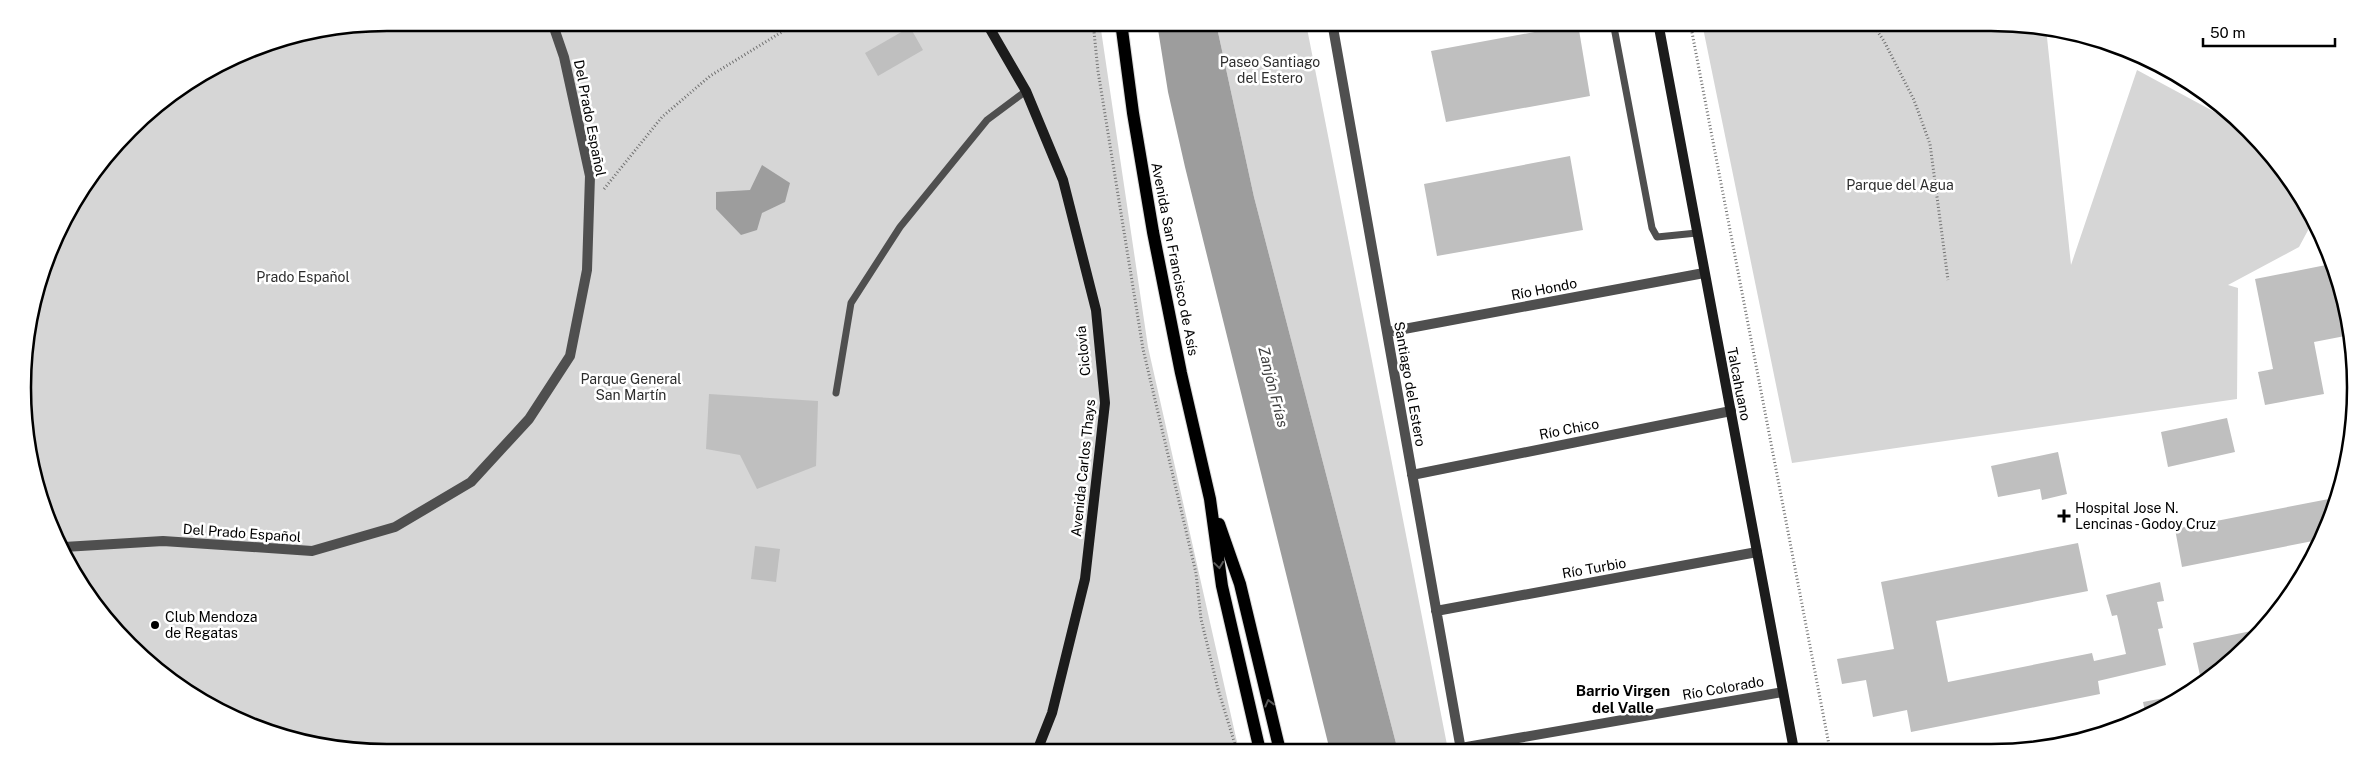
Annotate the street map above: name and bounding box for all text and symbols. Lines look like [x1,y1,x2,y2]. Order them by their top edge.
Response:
scale bar [2203,15,2336,47]
text: 50 m [2210,24,2245,41]
park label: Paseo Santiago del Estero [1220,54,1320,86]
street label: Del Prado Español [571,58,609,178]
street label: Avenida San Francisco de Asís [1148,161,1202,357]
park label: Parque del Agua [1846,177,1954,193]
park label: Prado Español [256,269,350,285]
street label: Río Hondo [1510,275,1578,303]
street label: Santiago del Estero [1391,320,1429,448]
street label: Ciclovía [1072,325,1094,377]
water label: Zanjón Frías [1255,345,1292,429]
street label: Talcahuano [1724,346,1754,422]
park label: Parque General San Martín [581,371,682,403]
street label: Avenida Carlos Thays [1068,398,1098,538]
street label: Río Chico [1538,415,1600,443]
place label: Hospital Jose N. Lencinas - Godoy Cruz [2075,500,2216,532]
marker: Hospital Jose N. Lencinas - Godoy Cruz [2057,509,2071,523]
street label: Del Prado Español [182,521,302,545]
street label: Río Turbio [1561,554,1627,582]
one-way arrow [1213,561,1224,569]
place label: Club Mendoza de Regatas [165,609,258,641]
marker: Club Mendoza de Regatas [149,619,161,631]
street label: Río Colorado [1681,673,1765,703]
district label: Barrio Virgen del Valle [1576,682,1670,716]
one-way arrow [1264,699,1275,708]

